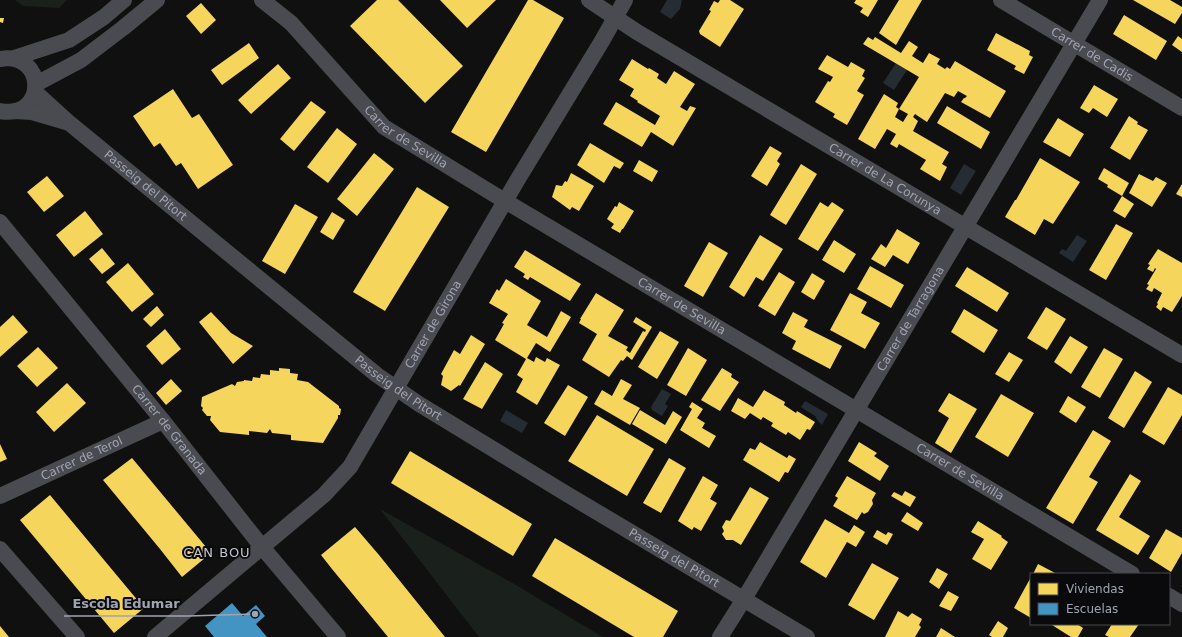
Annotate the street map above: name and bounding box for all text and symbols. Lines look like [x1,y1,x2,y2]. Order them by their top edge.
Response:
street label: Carrer de Cadis [1048,24,1136,84]
street label: Carrer de Sevilla [361,103,450,171]
street label: Carrer de La Corunya [826,140,944,218]
street label: Passeig del Pitort [101,148,190,224]
street label: Carrer de Tarragona [874,264,947,374]
street label: Carrer de Sevilla [635,275,728,338]
street label: Carrer de Girona [402,278,464,371]
street label: Passeig del Pitort [352,353,445,423]
street label: Carrer de Granada [129,382,210,478]
street label: Carrer de Terol [39,434,125,483]
street label: Carrer de Sevilla [914,440,1007,503]
street label: Passeig del Pitort [626,526,722,590]
district label: CAN BOU [183,545,251,560]
legend [1030,573,1170,625]
text: Viviendas [1066,582,1124,596]
callout: Escola Edumar [64,591,188,616]
text: Escola Edumar [72,596,180,611]
text: Escuelas [1066,602,1118,616]

